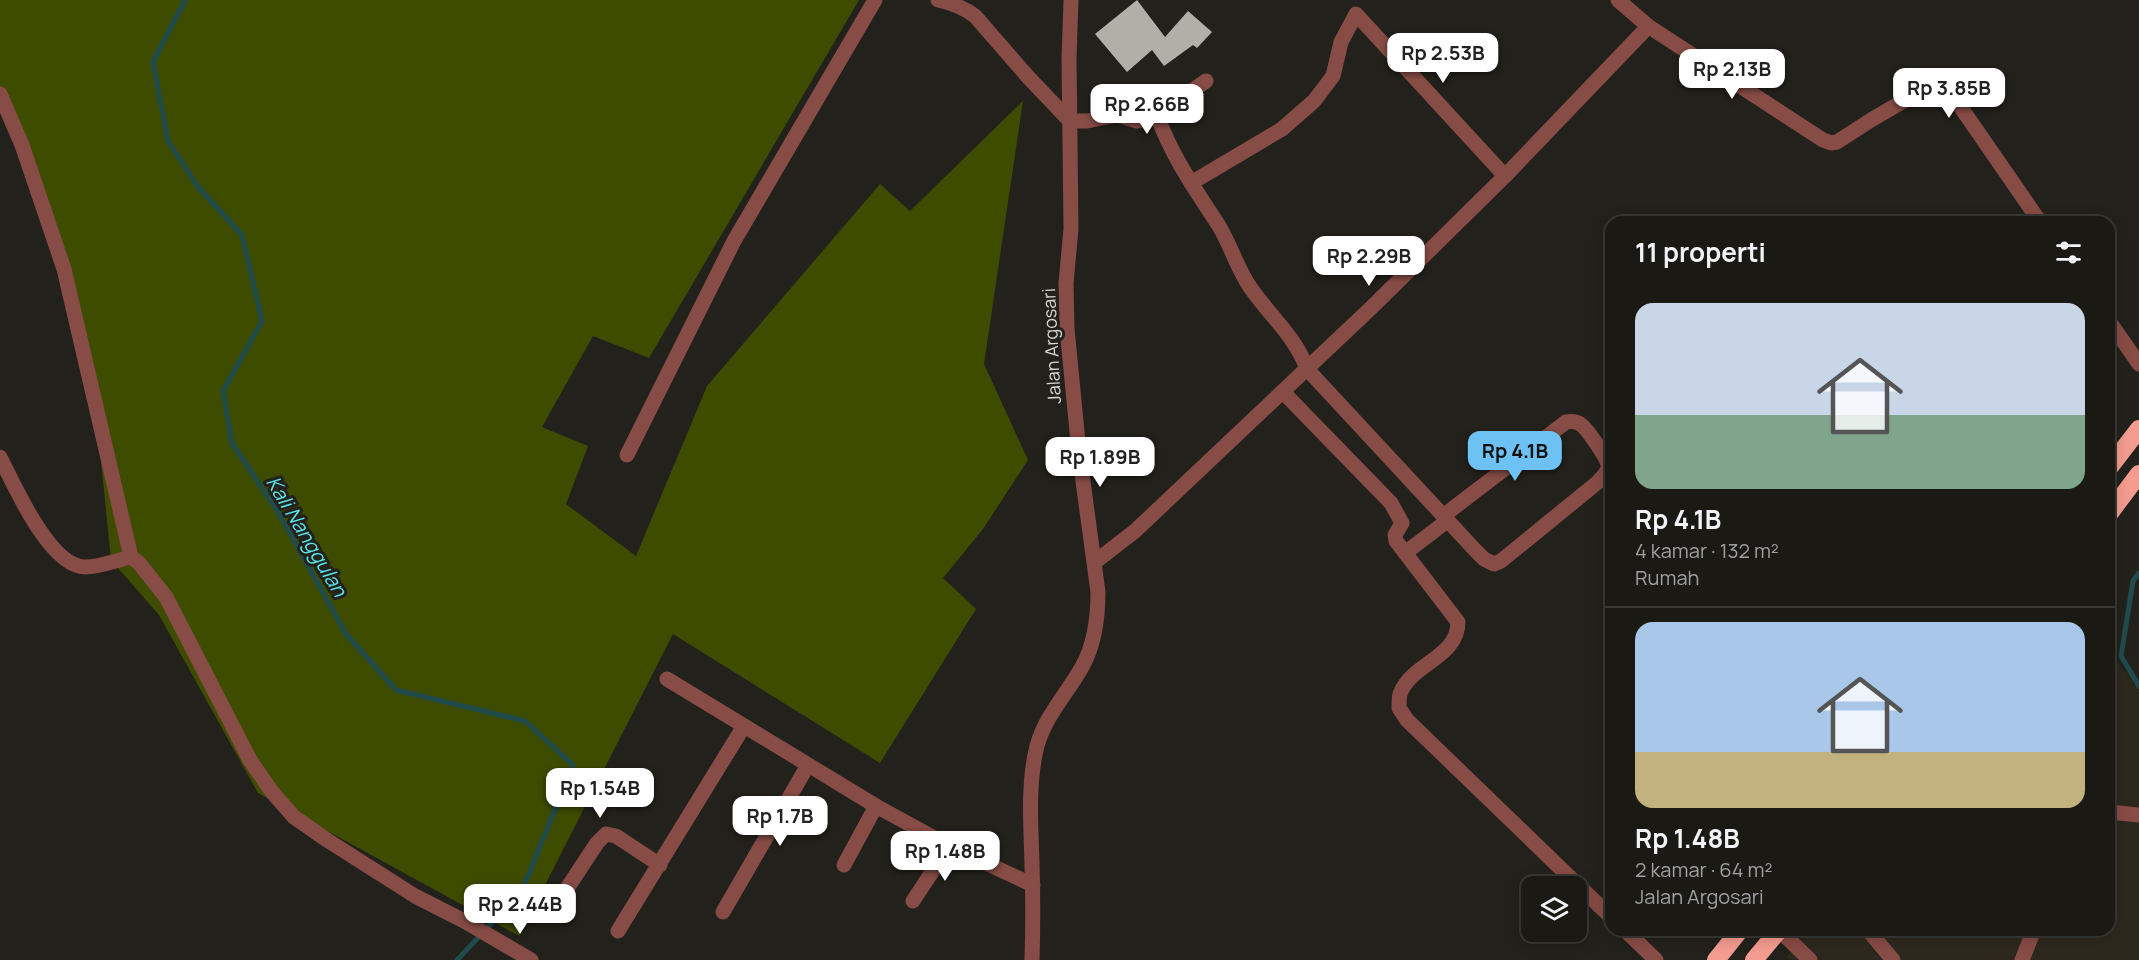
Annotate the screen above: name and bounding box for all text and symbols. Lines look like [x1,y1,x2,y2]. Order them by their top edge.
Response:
pin: Rp 2.53B [1381,33,1505,84]
text: Rp 2.53B [1401,39,1485,66]
pin: Rp 2.13B [1670,49,1794,100]
text: Rp 2.13B [1693,55,1771,82]
pin: Rp 3.85B [1887,68,2011,119]
text: Rp 3.85B [1907,74,1991,101]
pin: Rp 2.66B [1085,84,1209,135]
text: Rp 2.66B [1105,90,1189,117]
text: 11 properti [1635,234,1766,270]
pin: Rp 2.29B [1307,236,1431,287]
icon: filters [2052,236,2085,269]
text: Rp 2.29B [1327,242,1411,269]
street label: Jalan Argosari [1036,288,1066,404]
icon: home [1806,342,1914,450]
pin: Rp 4.1B [1460,431,1570,482]
pin: Rp 1.89B [1038,437,1162,488]
text: Rp 4.1B [1482,437,1548,464]
text: Rp 1.89B [1060,443,1140,470]
water label: Kali Nanggulan [260,471,354,602]
text: Rp 4.1B [1635,501,1721,537]
text: 4 kamar · 132 m² [1635,537,1779,564]
text: Rumah [1635,564,1699,591]
icon: home [1806,661,1914,769]
pin: Rp 1.54B [538,768,662,819]
text: Rp 1.54B [560,774,640,801]
pin: Rp 1.7B [725,796,835,847]
text: Rp 1.7B [747,802,813,829]
text: Rp 1.48B [1635,820,1740,856]
pin: Rp 1.48B [883,831,1007,882]
text: Rp 1.48B [905,837,985,864]
text: 2 kamar · 64 m² [1635,856,1772,883]
map controls [1521,876,1587,942]
button: layers [1521,876,1587,942]
text: Jalan Argosari [1635,883,1764,910]
pin: Rp 2.44B [458,884,582,935]
text: Rp 2.44B [478,890,562,917]

